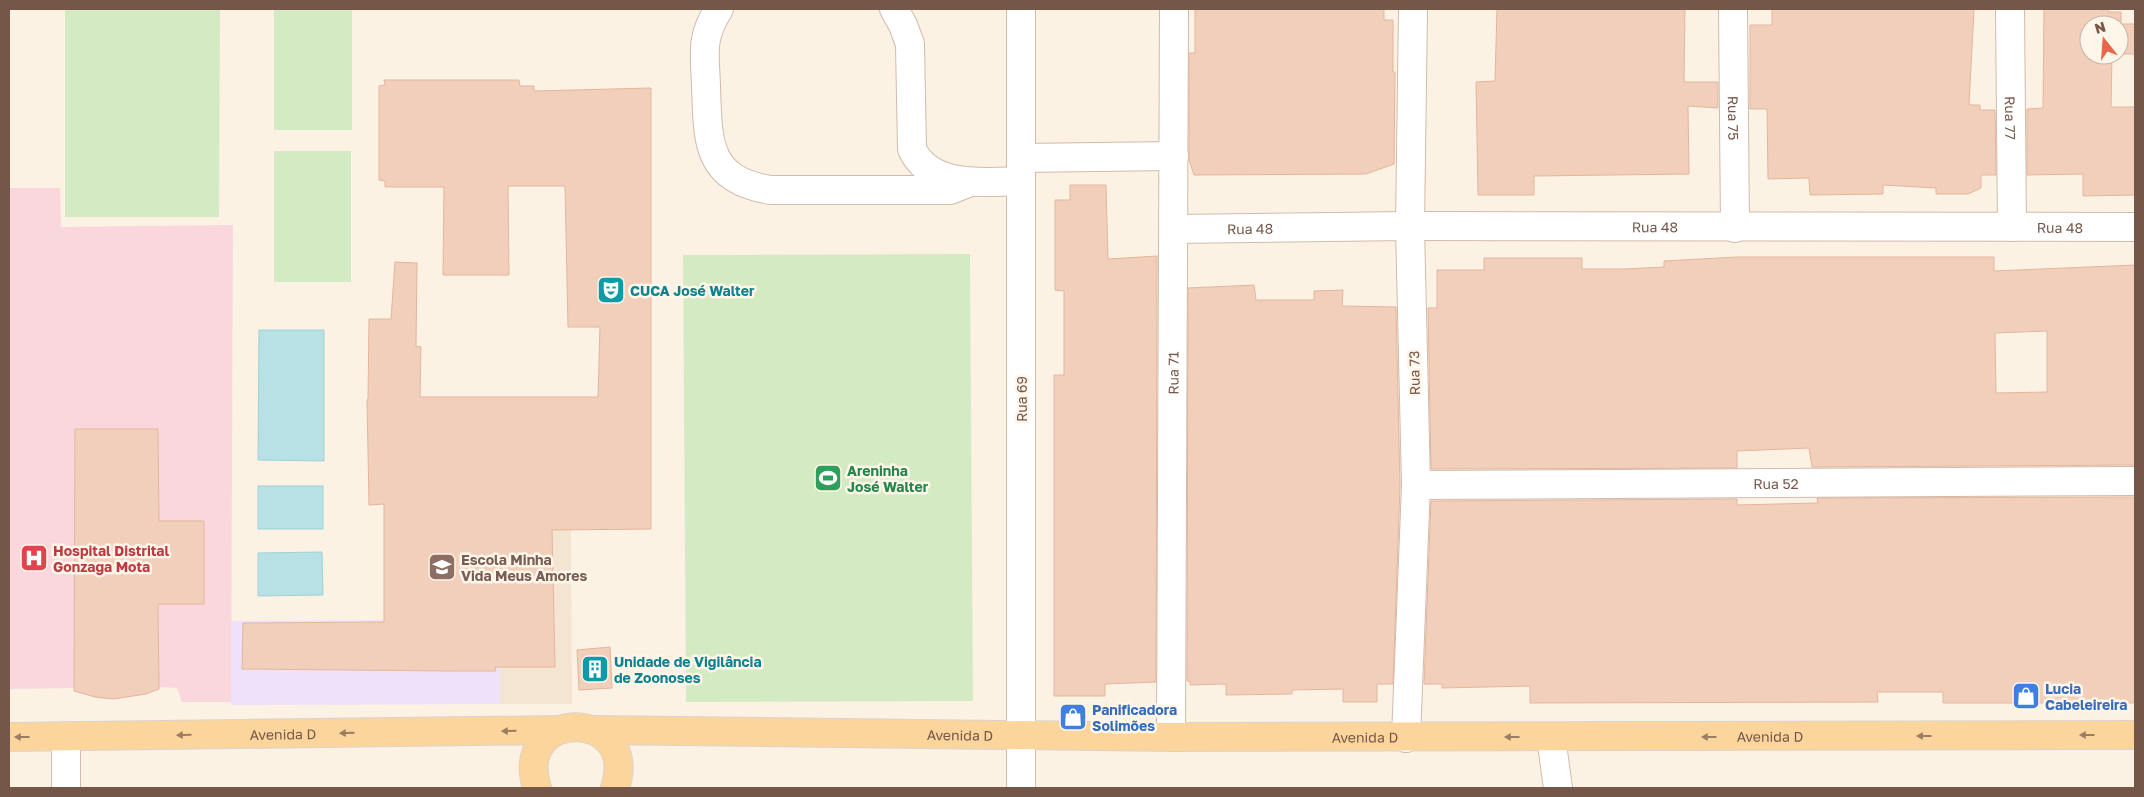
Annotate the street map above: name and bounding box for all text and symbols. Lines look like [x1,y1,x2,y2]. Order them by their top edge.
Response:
north arrow [2079,15,2129,65]
text: N [2092,17,2108,37]
street label: Rua 75 [1725,96,1743,140]
street label: Rua 77 [2002,96,2020,140]
street label: Rua 48 [1632,218,1678,235]
street label: Rua 48 [2037,218,2083,235]
street label: Rua 48 [1227,219,1273,237]
theatre icon: CUCA José Walter [596,275,626,305]
place label: CUCA José Walter [630,282,755,299]
street label: Rua 73 [1405,350,1423,396]
street label: Rua 71 [1164,351,1181,395]
street label: Rua 69 [1013,376,1030,422]
place label: Areninha José Walter [847,462,929,495]
sports icon: Areninha José Walter [813,463,843,493]
street label: Rua 52 [1753,474,1799,492]
place label: Hospital Distrital Gonzaga Mota [53,542,169,575]
hospital icon: Hospital Distrital Gonzaga Mota [19,543,49,573]
place label: Escola Minha Vida Meus Amores [461,551,587,584]
school or university icon: Escola Minha Vida Meus Amores [427,552,457,582]
place label: Unidade de Vigilância de Zoonoses [614,653,762,686]
building icon: Unidade de Vigilância de Zoonoses [580,654,610,684]
place label: Lucia Cabeleireira [2045,680,2127,713]
shop icon: Lucia Cabeleireira [2011,681,2041,711]
place label: Panificadora Solimões [1092,701,1177,734]
shop icon: Panificadora Solimões [1058,702,1088,732]
street label: Avenida D [250,725,316,742]
street label: Avenida D [927,726,993,743]
one-way arrow [501,727,517,735]
street label: Avenida D [1737,727,1803,744]
street label: Avenida D [1332,728,1398,745]
one-way arrow [338,729,354,737]
one-way arrow [176,731,192,739]
one-way arrow [2078,731,2094,739]
one-way arrow [1916,732,1932,740]
one-way arrow [13,733,29,741]
one-way arrow [1503,733,1519,741]
one-way arrow [1701,733,1717,741]

